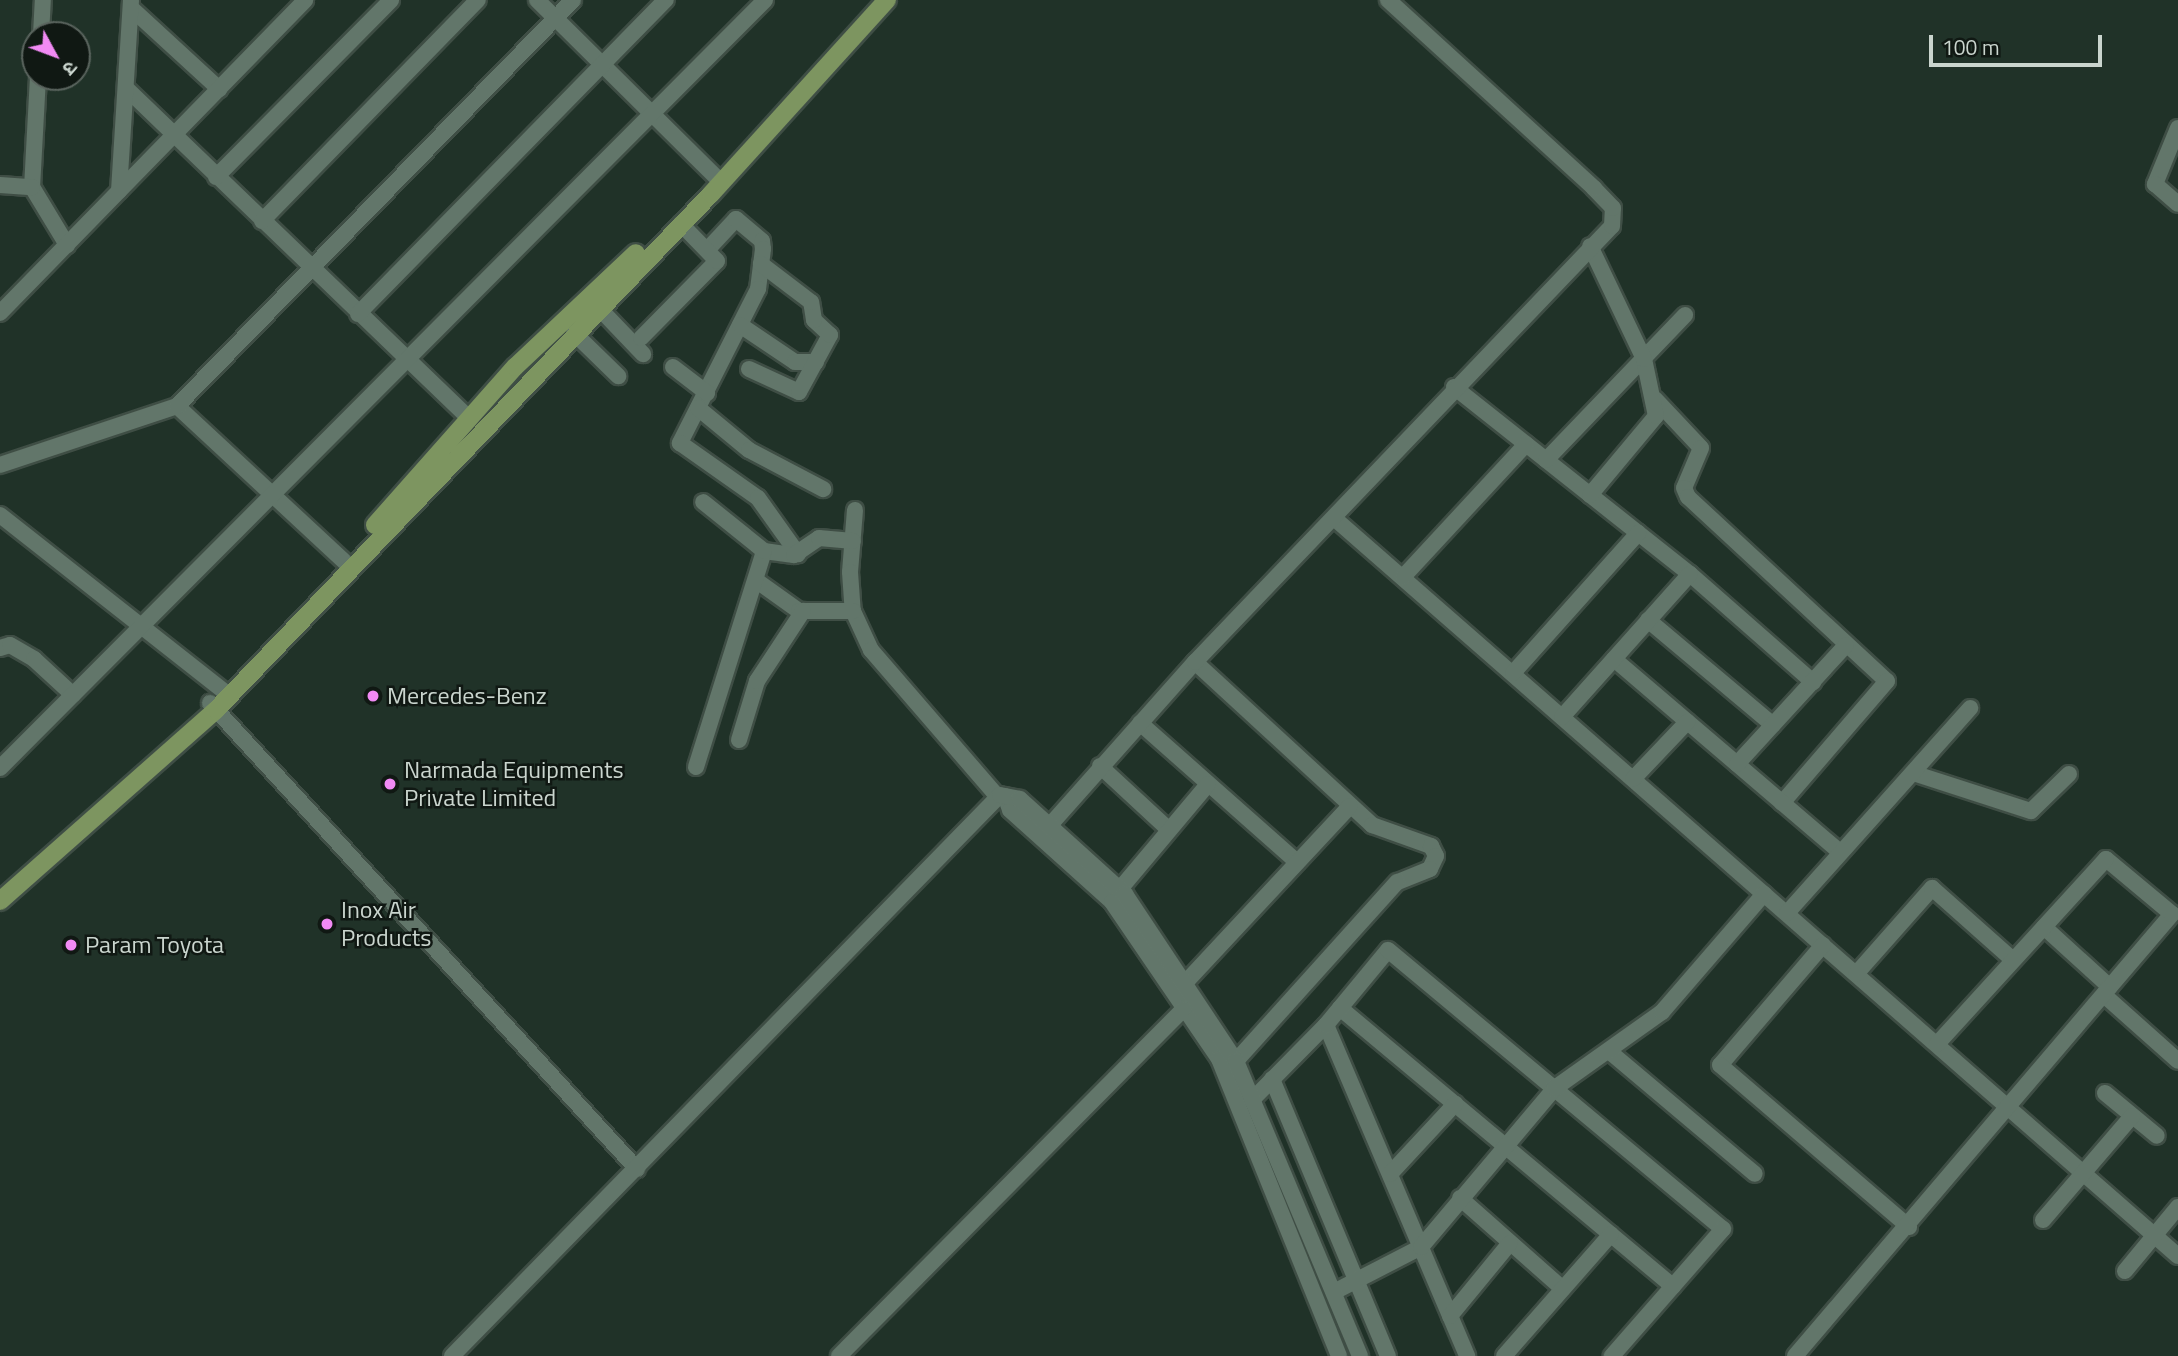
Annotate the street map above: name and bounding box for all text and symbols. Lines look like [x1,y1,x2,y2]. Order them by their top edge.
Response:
north arrow [21,21,91,91]
scale bar [1933,21,2106,65]
text: 100 m [1942,31,1999,63]
text: उ [56,55,85,83]
place label: Mercedes-Benz [387,682,547,710]
marker: Mercedes-Benz [365,688,381,704]
place label: Narmada Equipments Private Limited [404,756,624,812]
marker: Narmada Equipments Private Limited [382,776,398,792]
place label: Inox Air Products [341,896,431,952]
marker: Inox Air Products [319,916,335,932]
place label: Param Toyota [85,931,224,959]
marker: Param Toyota [63,937,79,953]

